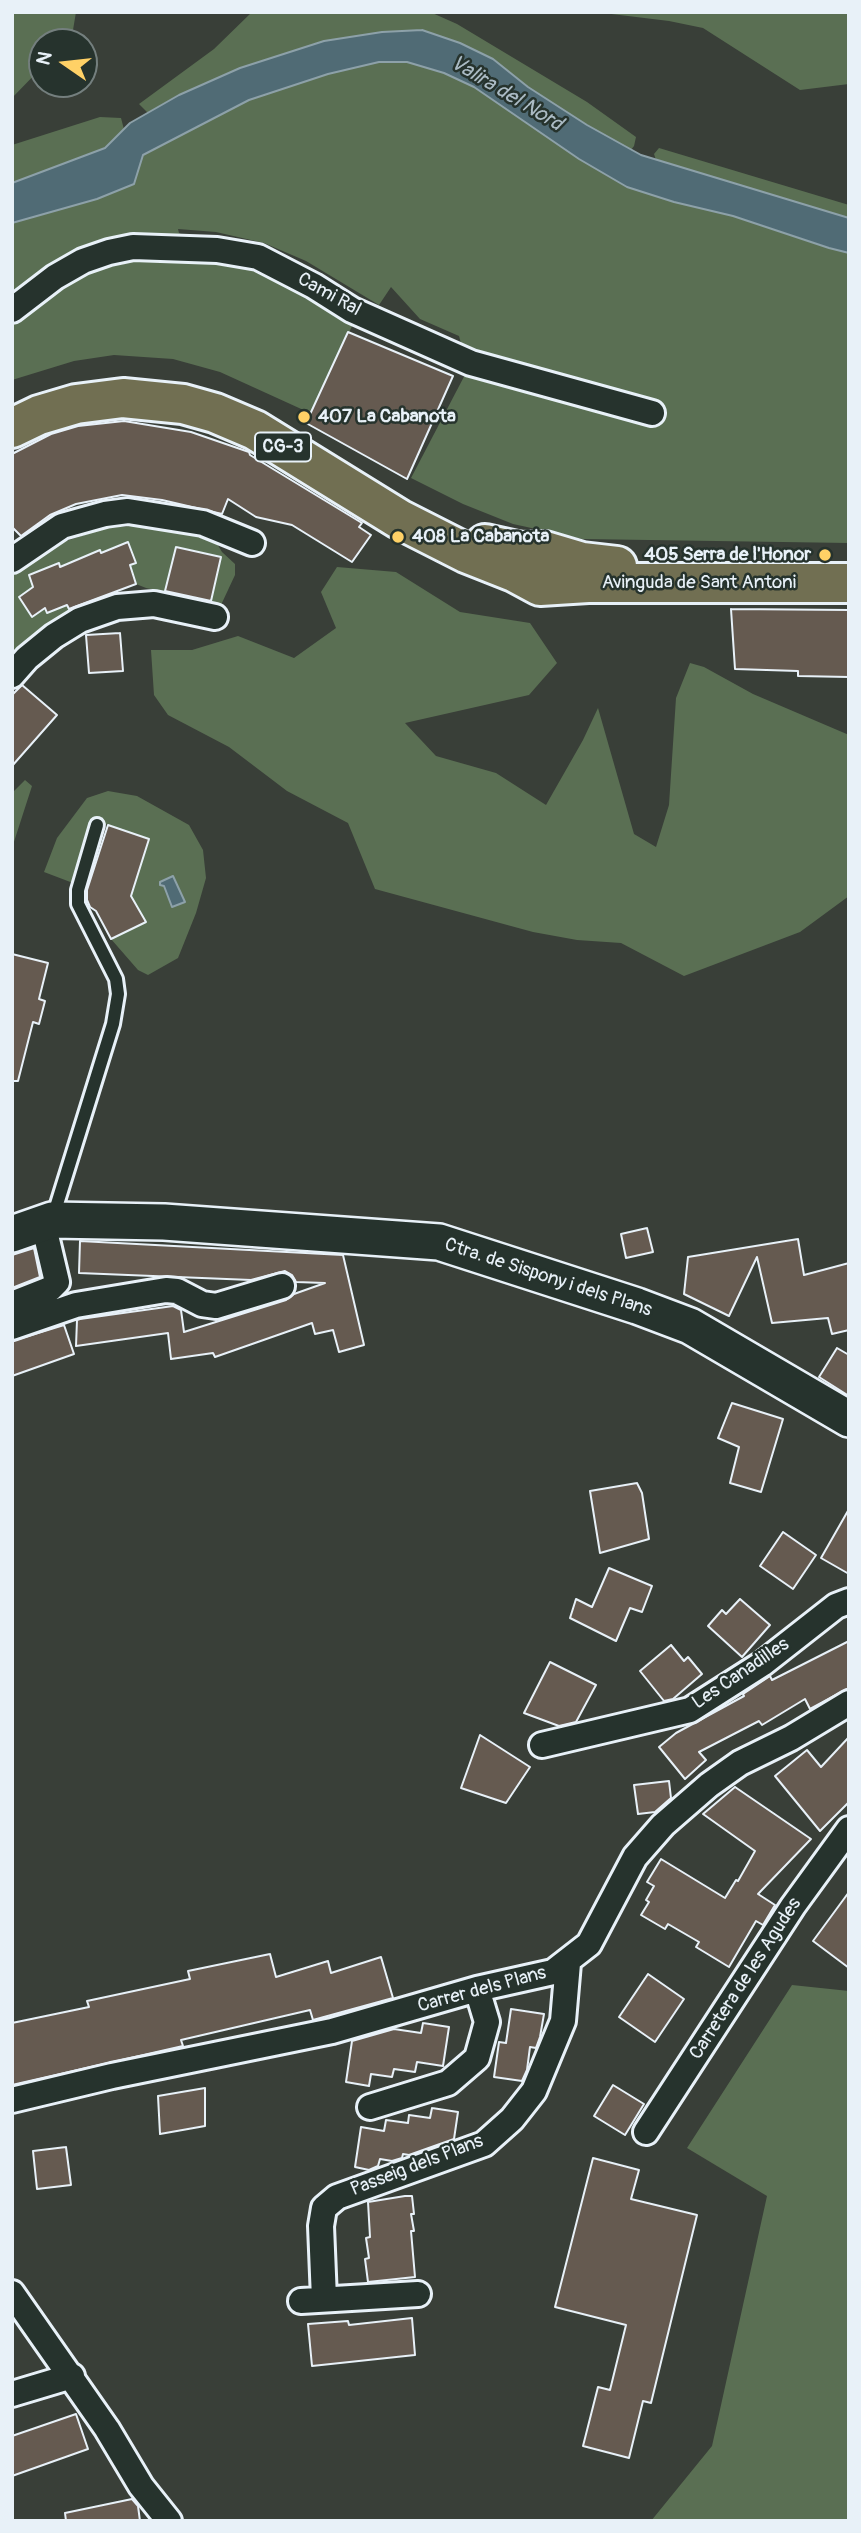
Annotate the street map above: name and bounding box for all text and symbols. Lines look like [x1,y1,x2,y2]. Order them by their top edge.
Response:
north arrow [28,28,98,98]
text: N [31,49,58,68]
water label: Valira del Nord [445,51,567,137]
street label: Cami Ral [293,268,365,322]
place label: 407 La Cabanota [318,406,456,428]
marker: 407 La Cabanota [296,409,312,425]
road number: CG-3 [255,432,311,462]
place label: 408 La Cabanota [412,526,549,548]
marker: 408 La Cabanota [390,529,406,545]
place label: 405 Serra de l'Honor [644,544,811,566]
marker: 405 Serra de l'Honor [817,547,833,563]
street label: Avinguda de Sant Antoni [602,572,796,594]
street label: Ctra. de Sispony i dels Plans [442,1234,654,1322]
street label: Les Canadilles [688,1633,794,1715]
street label: Carretera de les Agudes [685,1894,807,2064]
street label: Carrer dels Plans [415,1962,549,2018]
street label: Passeig dels Plans [348,2130,486,2202]

